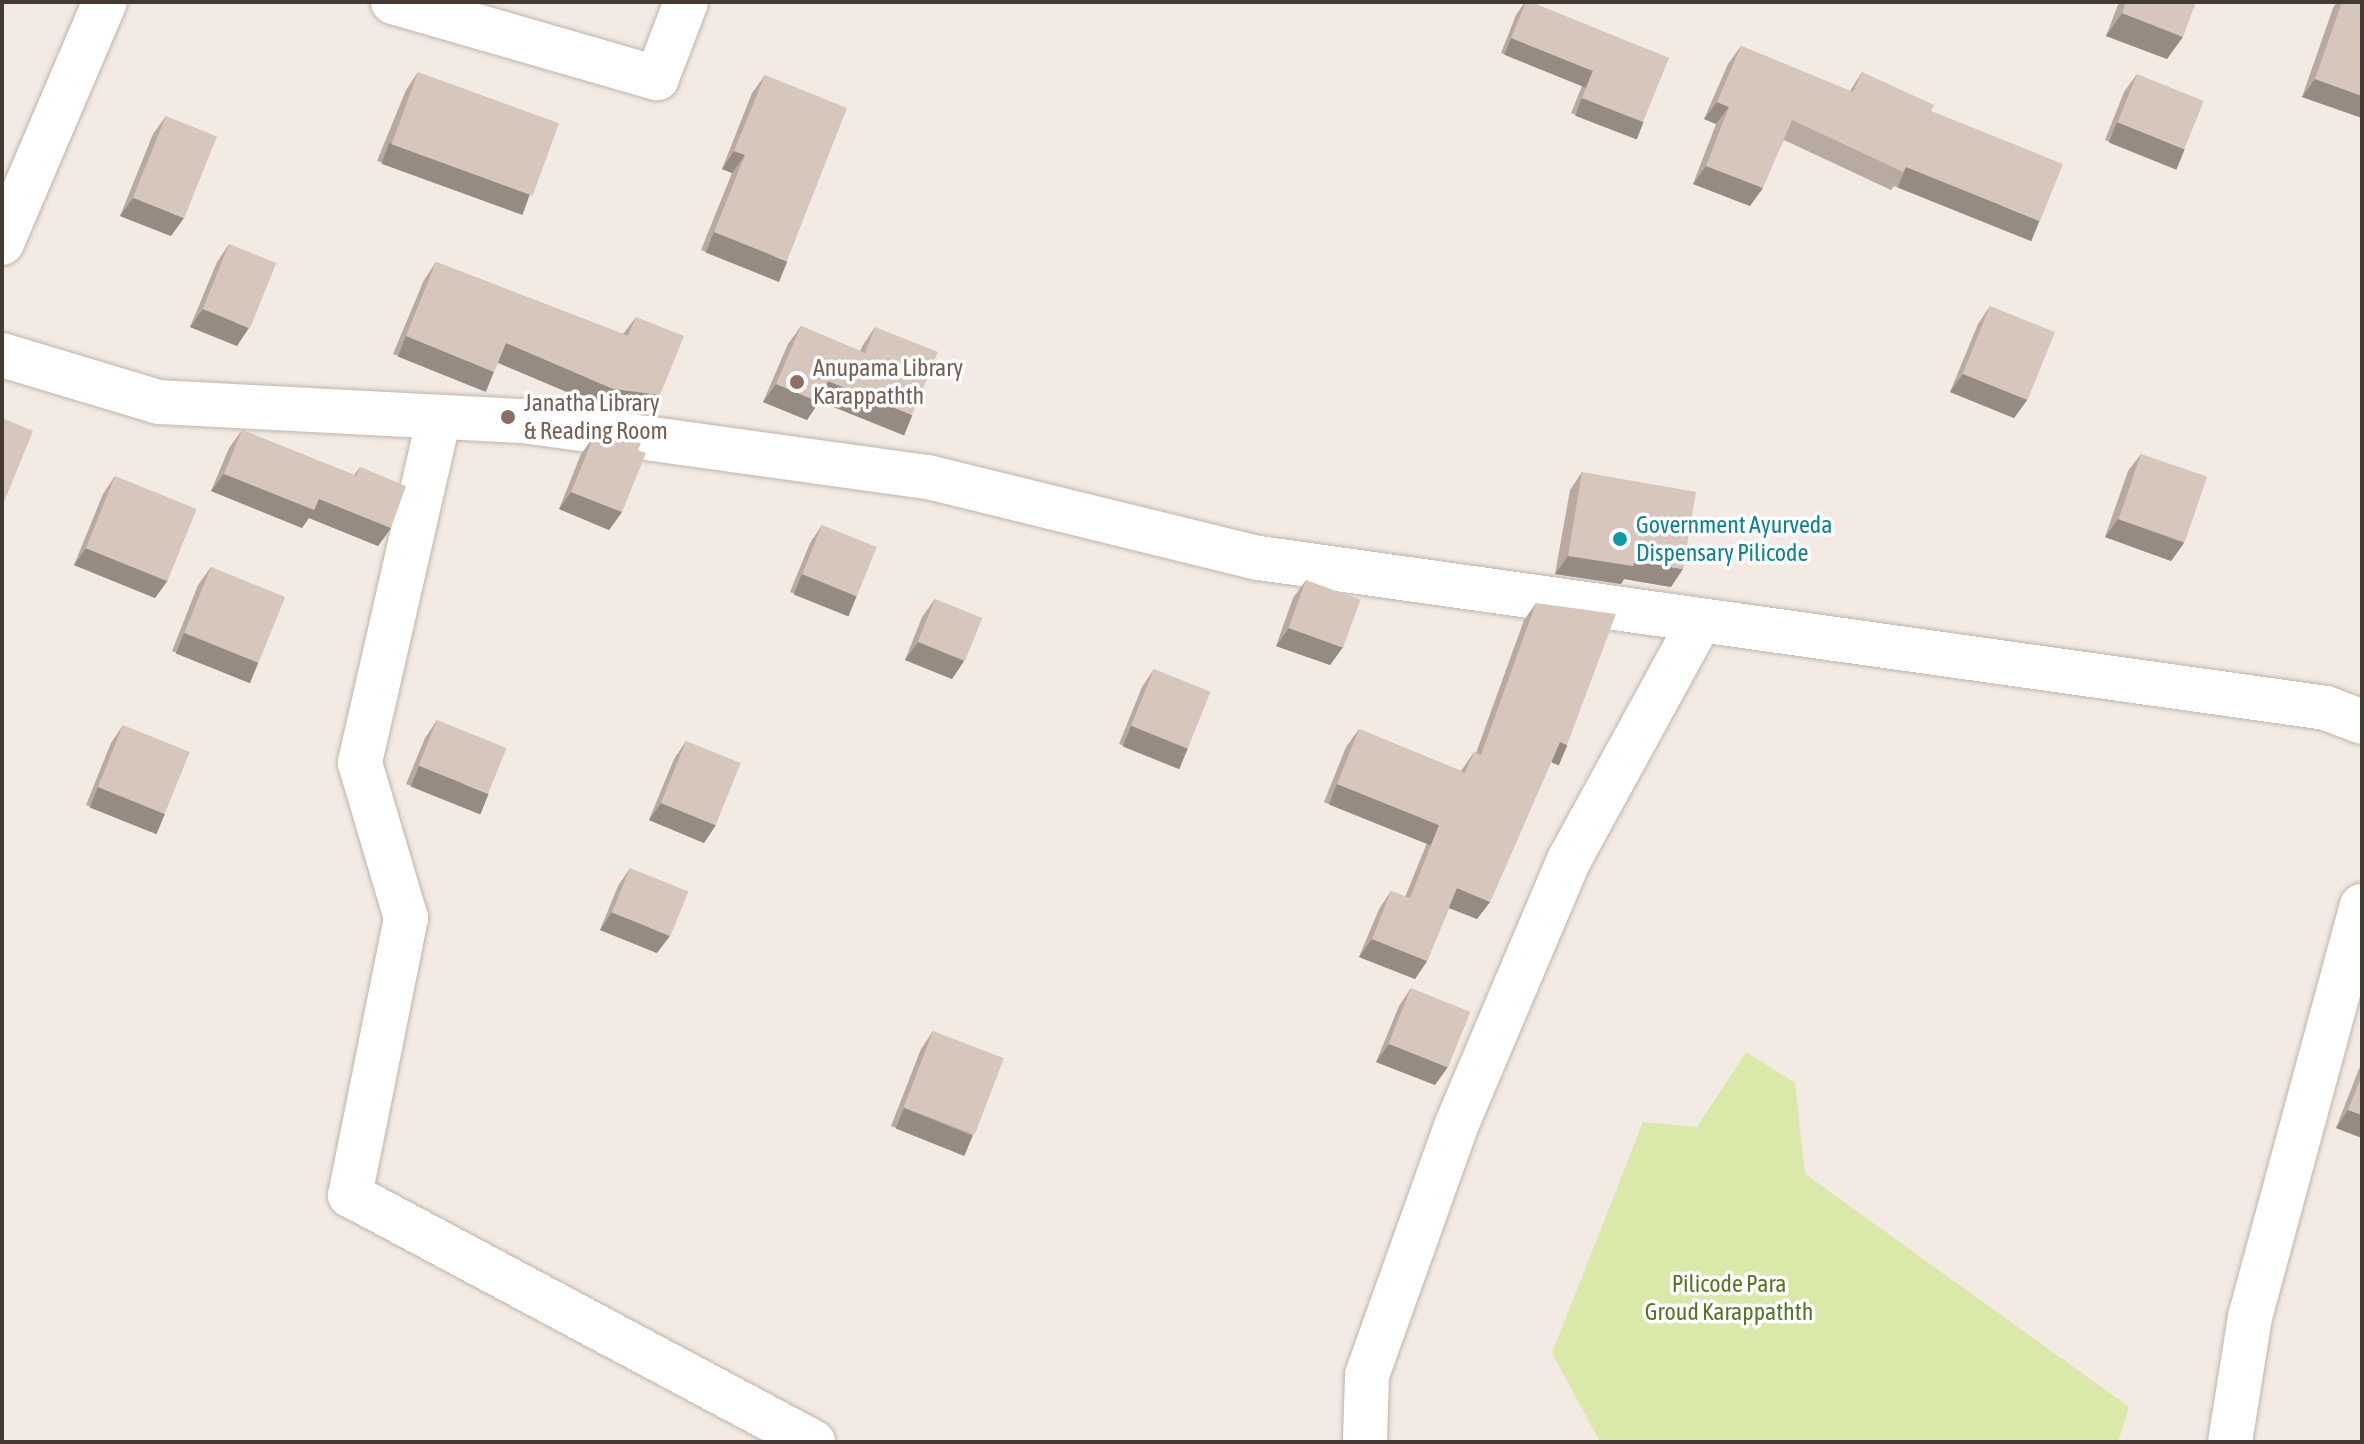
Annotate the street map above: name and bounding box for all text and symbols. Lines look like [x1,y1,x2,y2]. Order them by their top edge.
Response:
place label: Anupama Library Karappathth [813,354,963,410]
marker: Anupama Library Karappathth [788,373,806,391]
place label: Janatha Library & Reading Room [524,389,668,445]
marker: Janatha Library & Reading Room [499,408,517,426]
place label: Government Ayurveda Dispensary Pilicode [1636,511,1832,567]
marker: Government Ayurveda Dispensary Pilicode [1611,530,1629,548]
park label: Pilicode Para Groud Karappathth [1645,1270,1813,1326]

